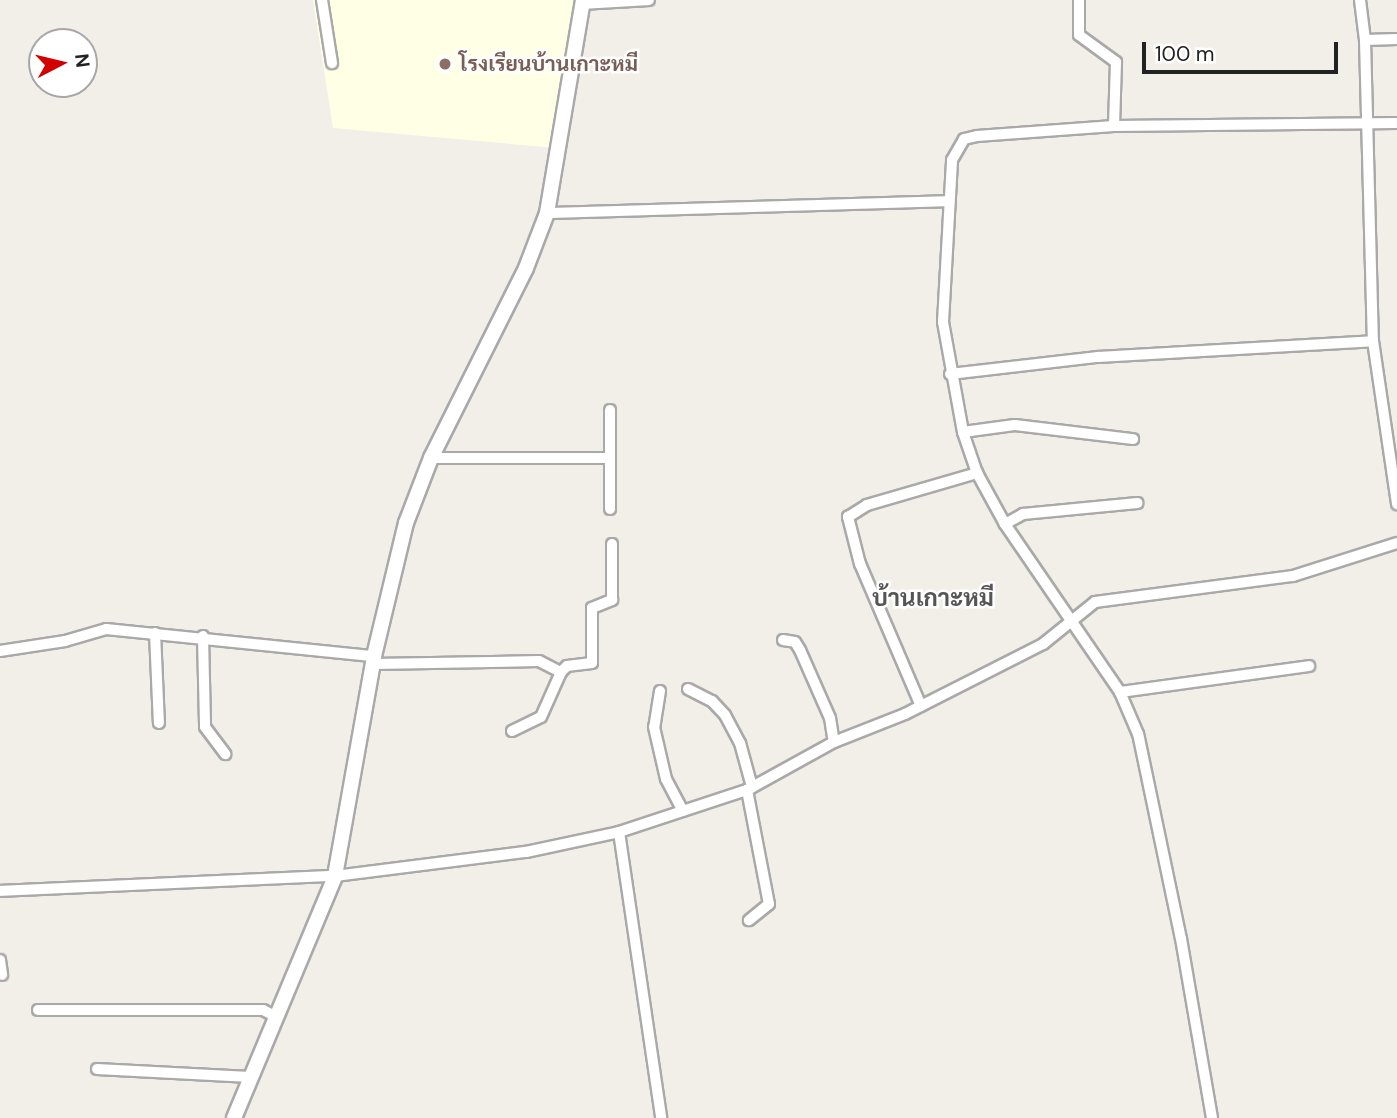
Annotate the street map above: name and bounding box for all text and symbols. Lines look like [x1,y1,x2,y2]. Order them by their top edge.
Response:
north arrow [28,28,98,98]
scale bar [1145,28,1341,72]
text: 100 m [1155,40,1215,68]
place label: โรงเรียนบ้านเกาะหมี [459,51,638,77]
text: N [69,52,96,69]
marker: โรงเรียนบ้านเกาะหมี [437,56,453,72]
district label: บ้านเกาะหมี [872,584,994,612]

